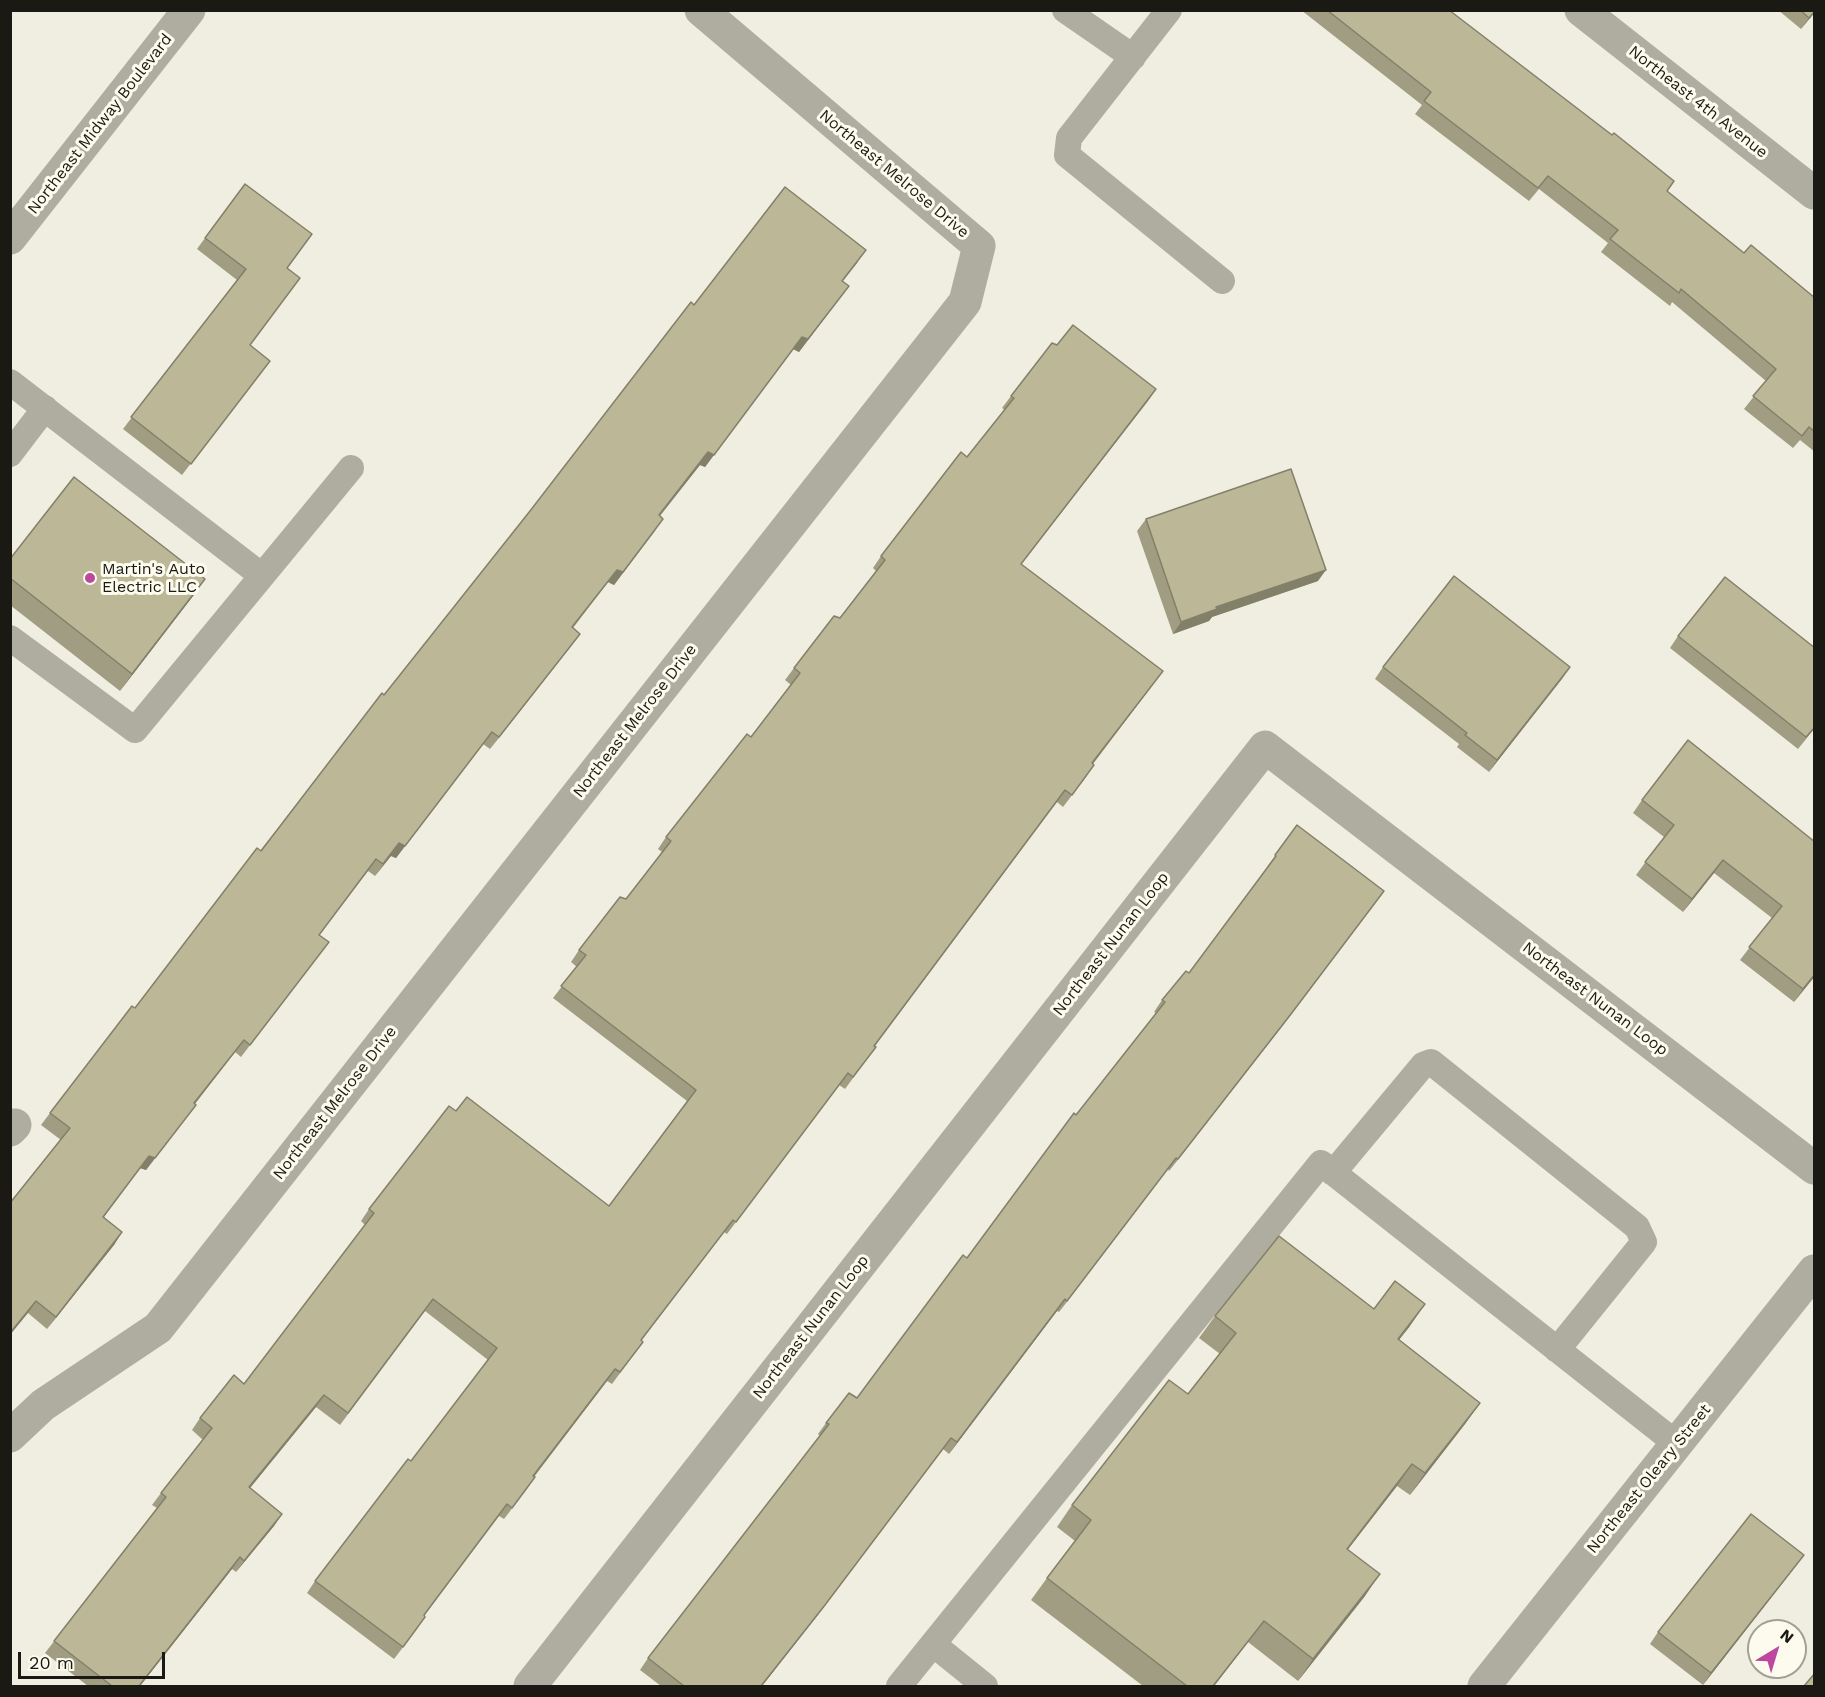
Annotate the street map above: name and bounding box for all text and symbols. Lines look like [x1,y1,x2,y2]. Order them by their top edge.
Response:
street label: Northeast Midway Boulevard [24,30,176,218]
street label: Northeast 4th Avenue [1625,42,1771,162]
street label: Northeast Melrose Drive [815,106,973,242]
place label: Martin's Auto Electric LLC [102,559,205,597]
marker: Martin's Auto Electric LLC [83,571,97,585]
street label: Northeast Melrose Drive [569,641,701,801]
street label: Northeast Nunan Loop [1049,868,1173,1020]
street label: Northeast Nunan Loop [1518,938,1672,1060]
street label: Northeast Melrose Drive [269,1023,401,1183]
street label: Northeast Nunan Loop [749,1251,873,1403]
street label: Northeast Oleary Street [1583,1401,1715,1557]
north arrow [1747,1619,1807,1679]
text: N [1777,1625,1798,1647]
scale bar [21,1640,168,1678]
text: 20 m [29,1652,74,1673]

